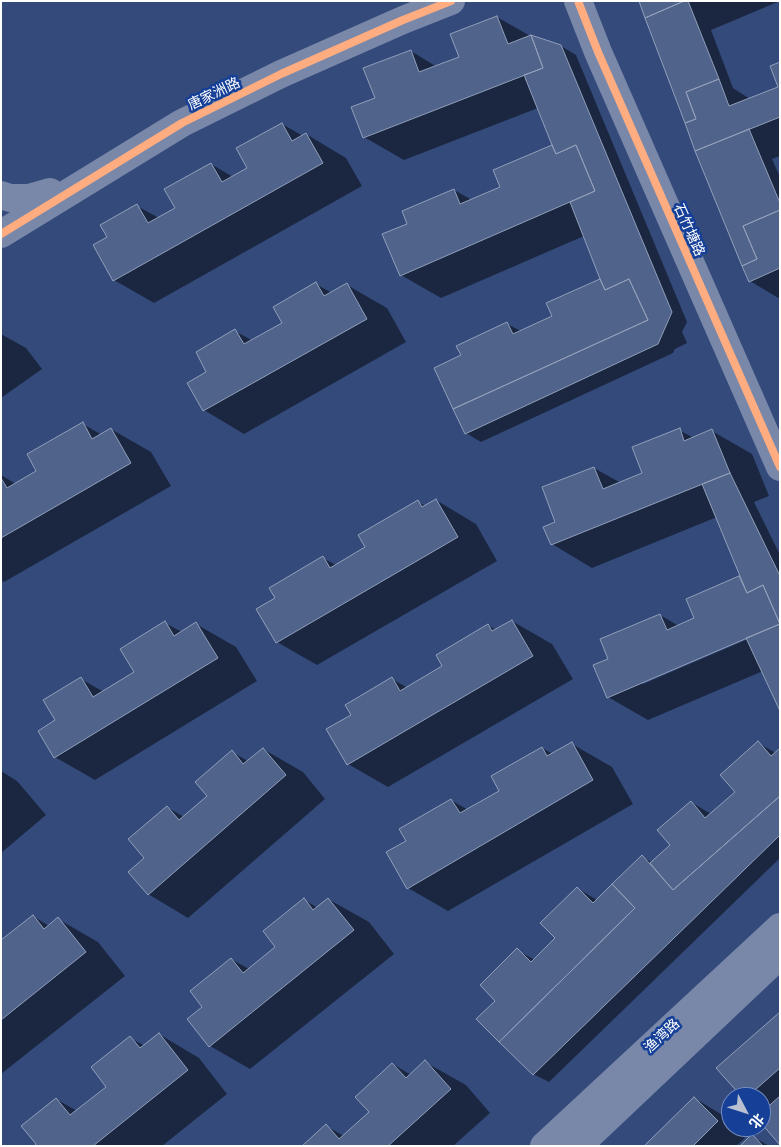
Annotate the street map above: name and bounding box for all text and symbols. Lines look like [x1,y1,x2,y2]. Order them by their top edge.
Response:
street label: 唐家洲路 [185,74,243,114]
street label: 石竹塘路 [670,201,708,259]
street label: 渔湾路 [641,1016,683,1056]
north arrow [721,1087,771,1137]
text: 北 [745,1110,768,1132]

